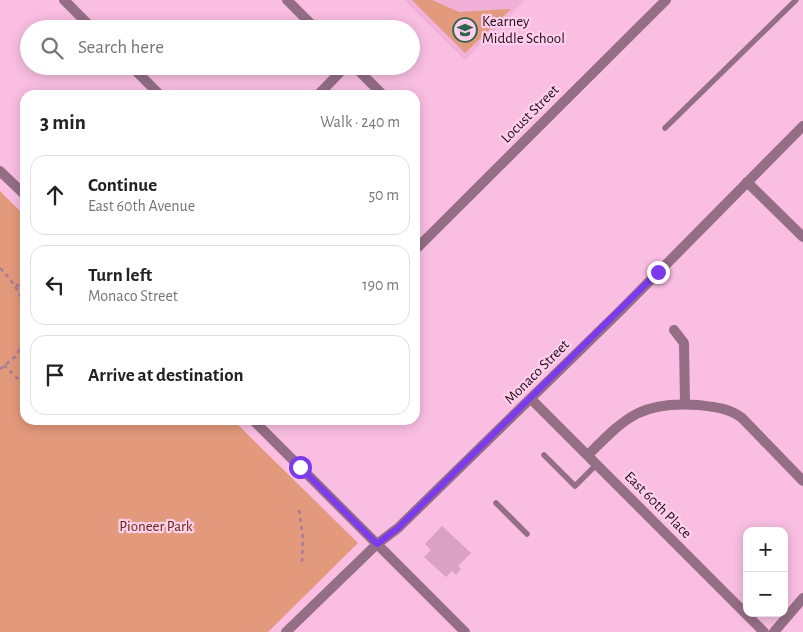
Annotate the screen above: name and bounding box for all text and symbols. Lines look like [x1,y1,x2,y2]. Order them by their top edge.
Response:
place label: Kearney Middle School [482,14,565,46]
school or university icon: Kearney Middle School [452,17,478,43]
search box [20,20,420,75]
icon: search [38,34,66,62]
text: Search here [78,38,164,57]
street label: Locust Street [498,82,562,146]
text: 3 min [40,112,86,133]
text: Walk · 240 m [320,114,400,130]
text: Continue [88,176,157,195]
icon: ahead [41,181,69,209]
text: 50 m [368,187,399,203]
text: East 60th Avenue [88,198,195,214]
route end [647,261,670,284]
text: Turn left [88,266,152,285]
icon: left [41,271,69,299]
text: 190 m [362,277,399,293]
text: Monaco Street [88,288,178,304]
street label: Monaco Street [502,337,572,407]
icon: arrive [41,361,69,389]
text: Arrive at destination [88,366,244,385]
route start [289,456,312,479]
street label: East 60th Place [622,469,694,541]
park label: Pioneer Park [119,519,193,534]
map controls [743,527,788,617]
button: + [743,527,788,572]
button: − [743,572,788,617]

